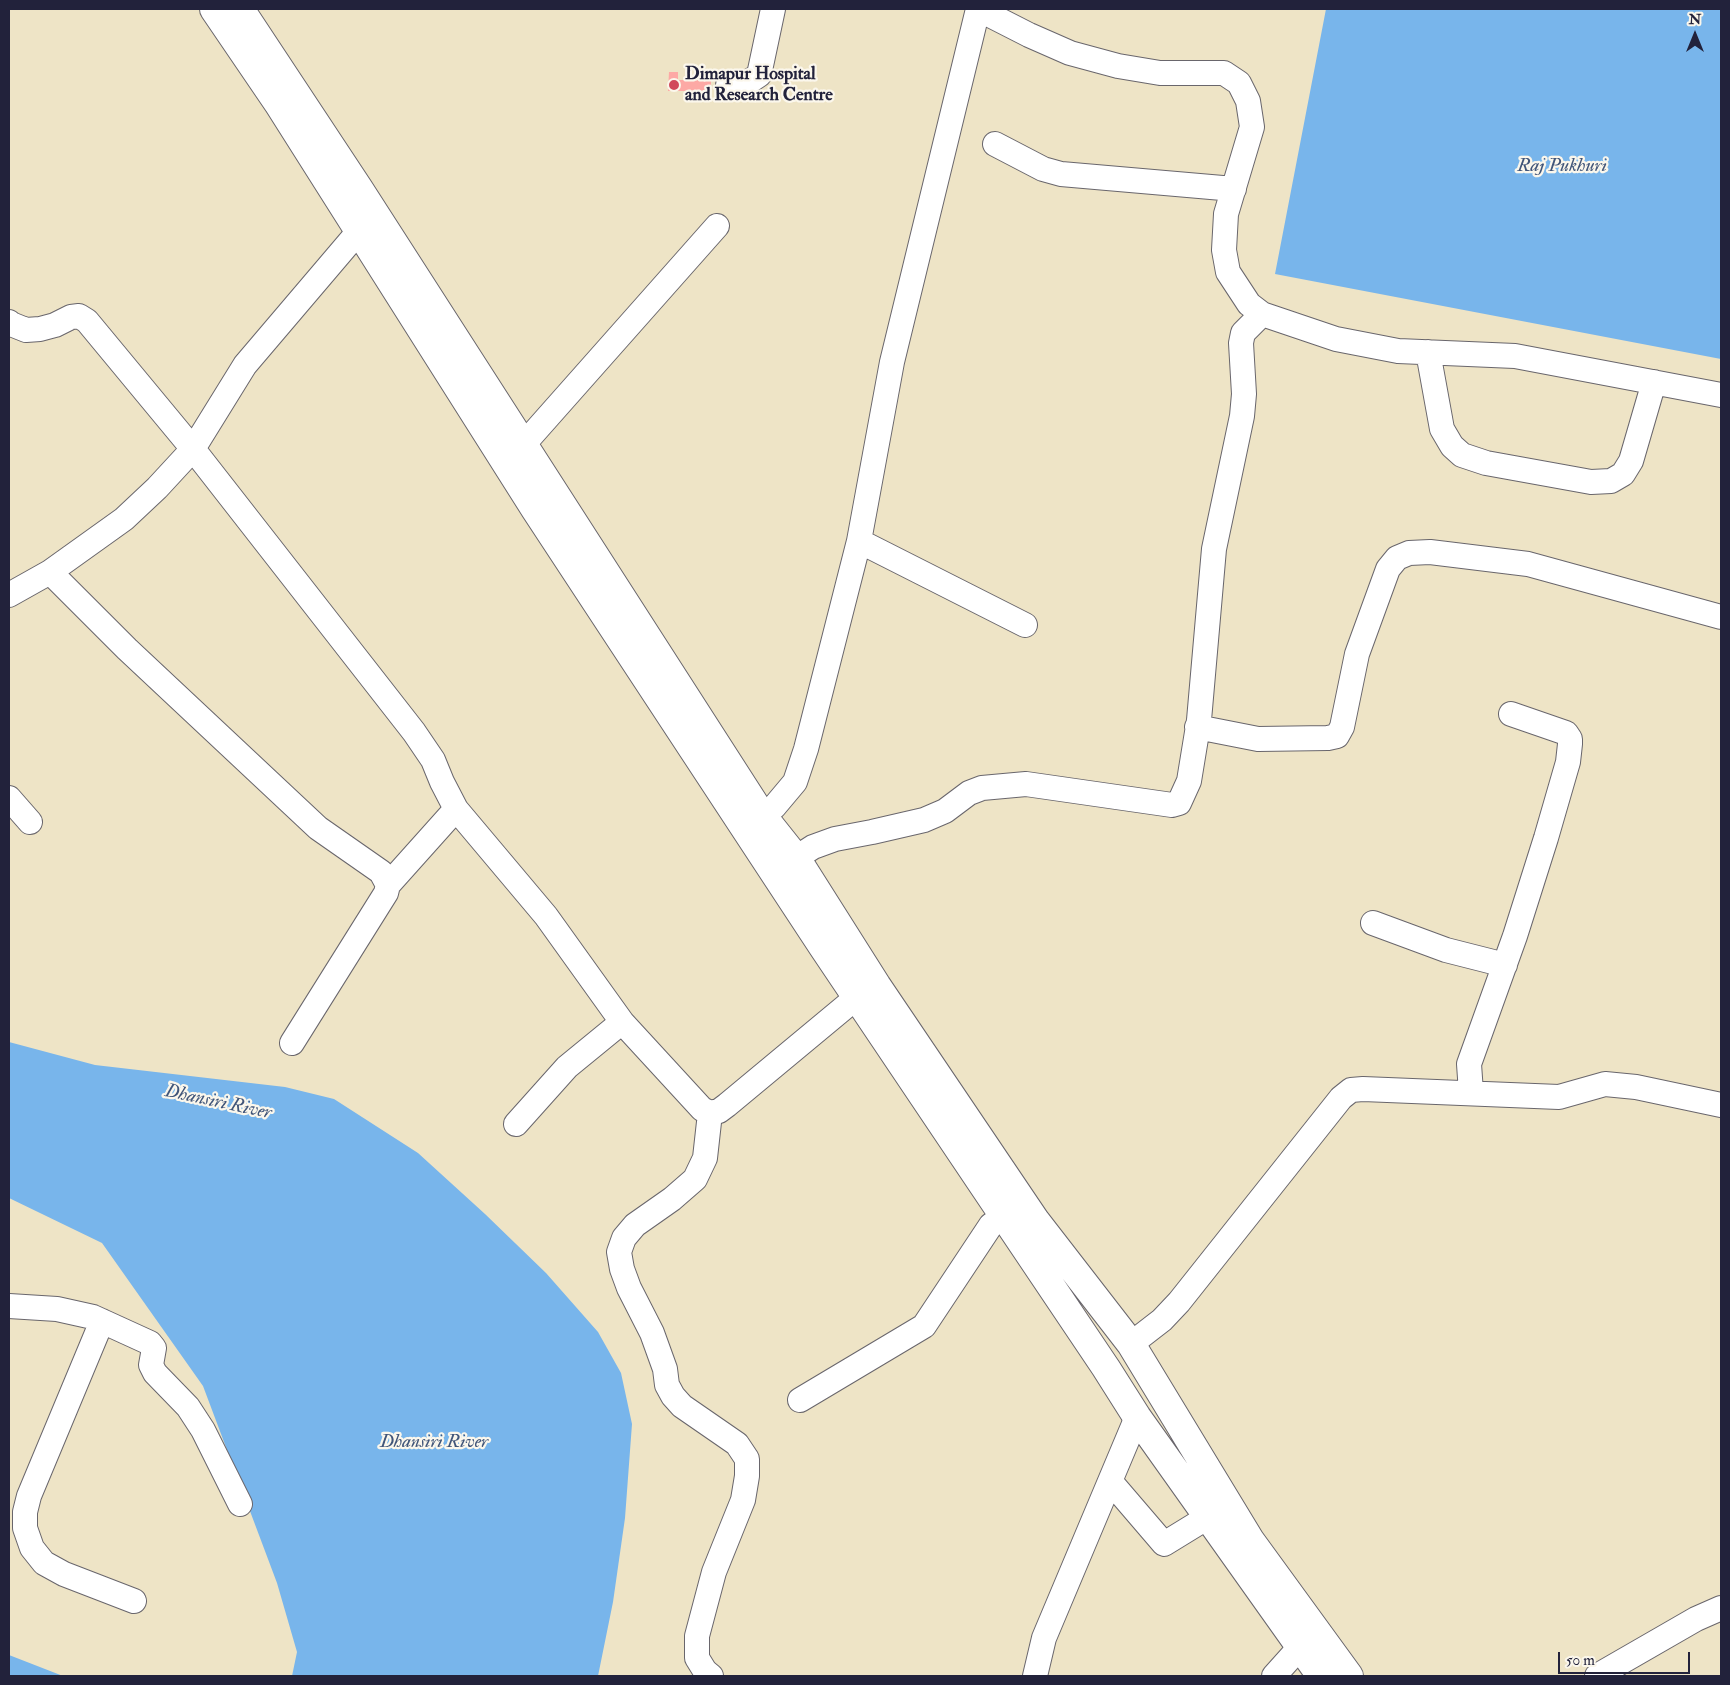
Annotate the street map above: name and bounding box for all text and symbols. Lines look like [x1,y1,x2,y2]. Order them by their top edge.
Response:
north arrow [1670,10,1720,60]
text: N [1689,11,1701,28]
place label: Dimapur Hospital and Research Centre [685,64,833,106]
marker: Dimapur Hospital and Research Centre [667,78,681,92]
water label: Raj Pukhuri [1517,156,1607,178]
water label: Dhansiri River [163,1081,273,1125]
water label: Dhansiri River [380,1432,488,1454]
scale bar [1560,1642,1692,1674]
text: 50 m [1566,1651,1595,1670]

